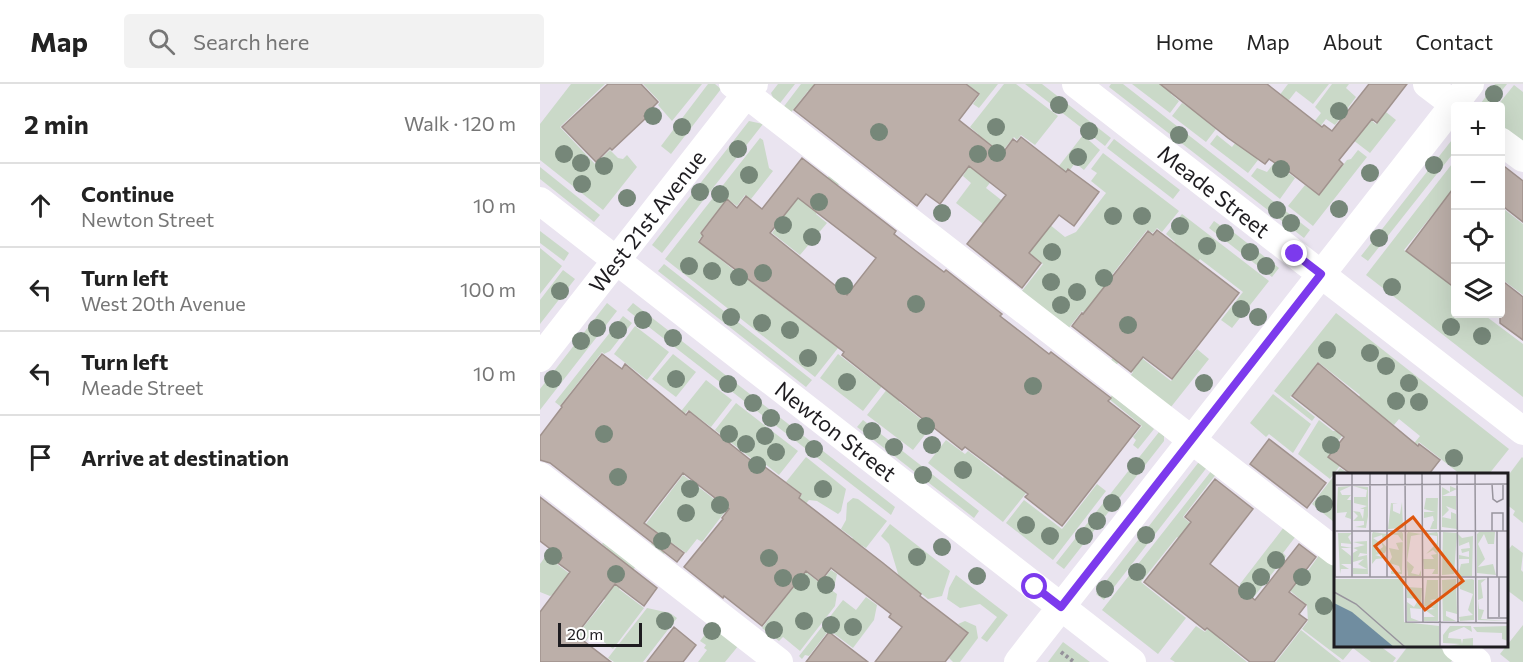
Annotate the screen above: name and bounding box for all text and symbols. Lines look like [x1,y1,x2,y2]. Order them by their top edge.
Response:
search box [124,14,544,68]
text: Map [30,24,88,58]
icon: search [145,25,178,58]
text: Search here [193,28,309,55]
text: Home [1156,29,1213,54]
text: Map [1246,29,1290,54]
text: About [1323,29,1382,54]
text: Contact [1415,29,1493,54]
map controls [1451,102,1505,318]
button: + [1451,102,1505,156]
text: 2 min [24,108,89,139]
text: Walk · 120 m [404,111,516,135]
street label: Meade Street [1153,139,1275,243]
street label: West 21st Avenue [583,144,711,298]
button: − [1451,156,1505,210]
text: Continue [81,180,174,207]
icon: ahead [24,189,57,222]
text: 10 m [473,193,516,217]
text: Newton Street [81,207,214,231]
button: locate [1451,210,1505,264]
route end [1281,240,1307,266]
text: Turn left [81,264,168,291]
button: layers [1451,264,1505,318]
icon: left [24,273,57,306]
text: 100 m [460,277,516,301]
text: West 20th Avenue [81,291,246,315]
text: Turn left [81,348,168,375]
icon: left [24,357,57,390]
text: 10 m [473,361,516,385]
text: Meade Street [81,375,204,399]
street label: Newton Street [770,375,902,487]
icon: arrive [24,441,57,474]
text: Arrive at destination [81,444,289,471]
inset map [1334,473,1508,647]
route start [1021,573,1047,599]
scale bar [558,620,642,648]
text: 20 m [567,624,603,643]

